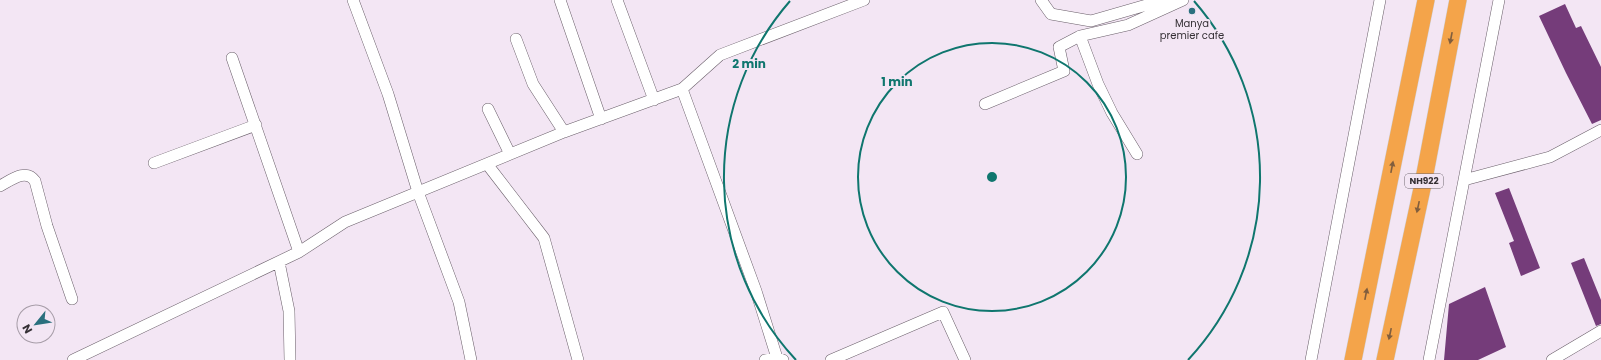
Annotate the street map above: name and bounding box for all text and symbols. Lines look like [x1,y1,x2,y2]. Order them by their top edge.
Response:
marker: Manya premier cafe [1187,6,1197,16]
place label: Manya premier cafe [1160,16,1224,43]
one-way arrow [1448,32,1454,44]
text: 2 min [732,55,766,72]
text: 1 min [881,73,913,90]
one-way arrow [1389,161,1395,173]
centre of rings [985,170,999,184]
road number: NH922 [1405,174,1443,188]
one-way arrow [1415,201,1421,213]
one-way arrow [1364,288,1370,300]
north arrow [16,304,56,344]
text: N [18,321,36,337]
one-way arrow [1387,328,1393,340]

